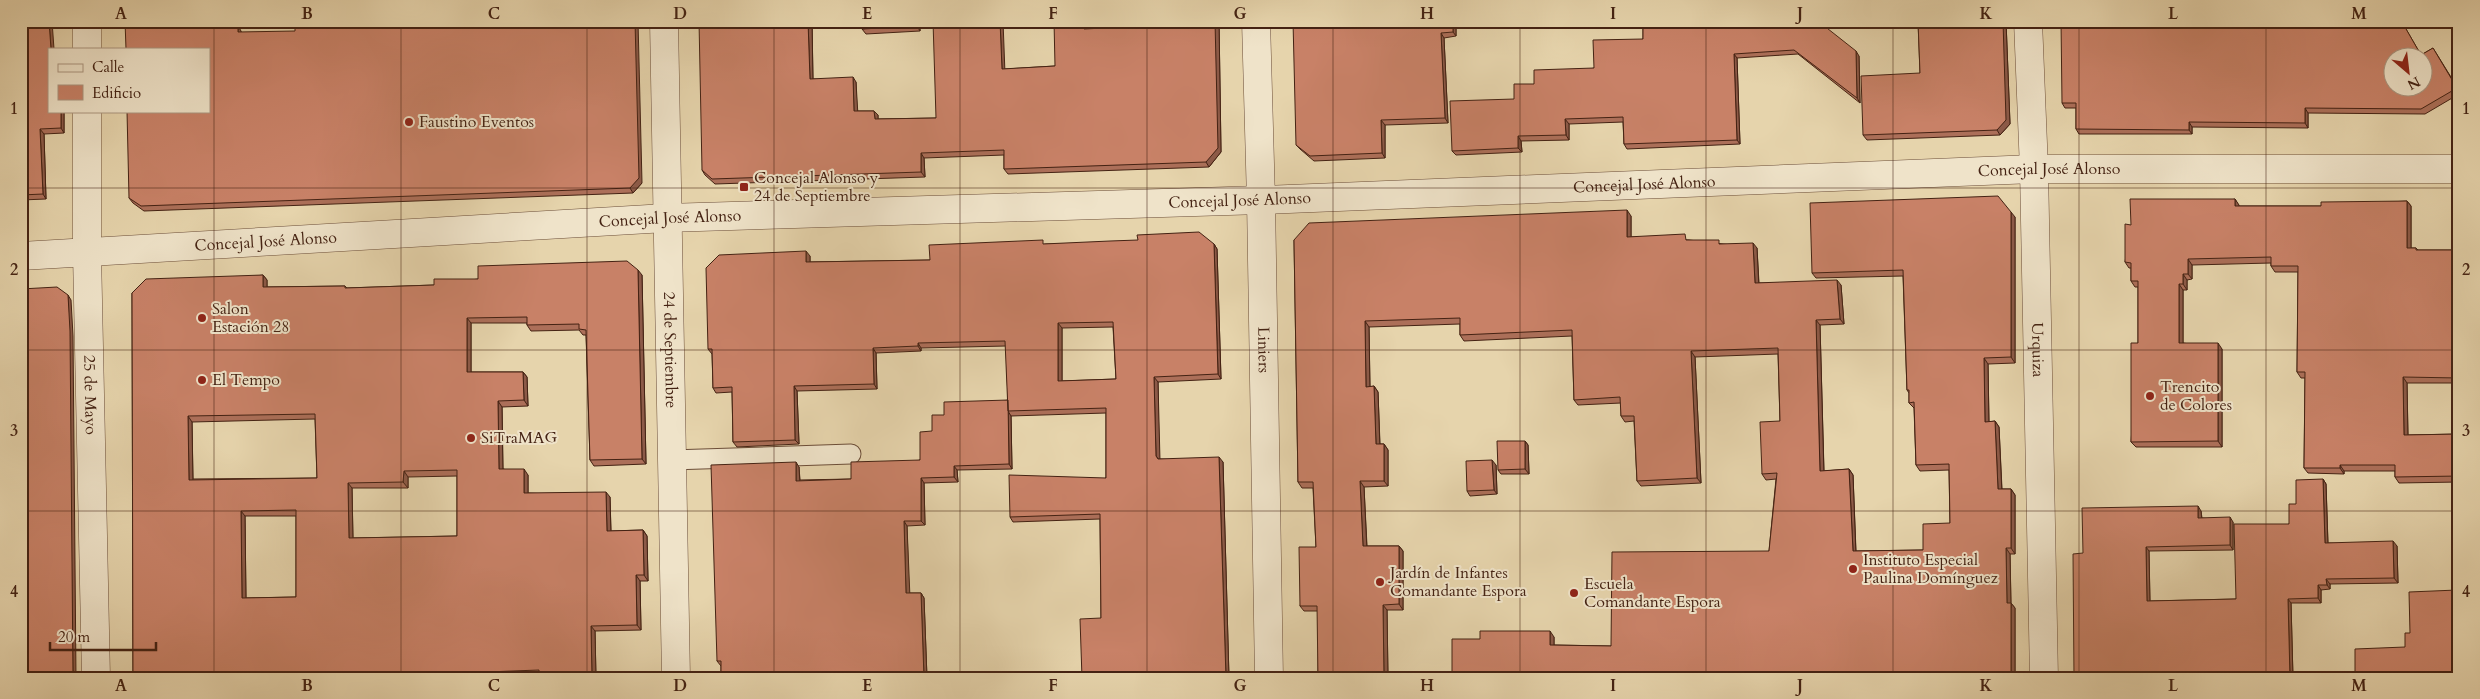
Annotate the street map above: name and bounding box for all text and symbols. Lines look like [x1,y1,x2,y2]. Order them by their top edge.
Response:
text: A [115,3,127,25]
text: B [301,3,313,25]
text: C [488,3,500,25]
text: D [673,3,687,25]
text: E [862,3,872,25]
text: F [1048,3,1058,25]
text: G [1233,3,1247,25]
text: H [1420,3,1434,25]
text: I [1610,3,1616,25]
text: J [1795,3,1803,25]
text: K [1980,3,1993,25]
text: L [2168,3,2179,25]
text: M [2351,3,2367,25]
legend [48,48,210,112]
north arrow [2382,48,2432,98]
text: Calle [92,57,125,77]
text: N [2404,72,2424,94]
text: Edificio [92,83,141,103]
text: 1 [10,98,18,120]
text: 1 [2462,98,2470,120]
place label: Faustino Eventos [419,111,534,133]
marker: Faustino Eventos [403,116,415,128]
street label: Concejal José Alonso [1977,158,2121,182]
place label: Concejal Alonso y 24 de Septiembre [754,167,879,207]
street label: Concejal José Alonso [1573,171,1716,198]
marker: Concejal Alonso y 24 de Septiembre [738,181,750,193]
street label: Concejal José Alonso [1168,187,1312,214]
street label: Concejal José Alonso [598,205,742,233]
street label: Concejal José Alonso [194,226,338,257]
text: 2 [10,259,18,281]
text: 2 [2462,259,2470,281]
street label: 24 de Septiembre [658,291,682,408]
place label: Salon Estación 28 [212,298,289,338]
marker: Salon Estación 28 [196,312,208,324]
street label: Urquiza [2026,322,2049,378]
street label: Liniers [1252,327,1275,373]
street label: 25 de Mayo [78,355,102,435]
place label: El Tempo [212,369,280,391]
marker: El Tempo [196,374,208,386]
place label: Trencito de Colores [2160,376,2232,416]
marker: Trencito de Colores [2144,390,2156,402]
text: 3 [10,420,18,442]
text: 3 [2462,420,2470,442]
place label: SiTraMAG [481,427,557,449]
marker: SiTraMAG [465,432,477,444]
place label: Instituto Especial Paulina Domínguez [1863,549,1998,589]
place label: Jardín de Infantes Comandante Espora [1388,562,1527,602]
marker: Instituto Especial Paulina Domínguez [1847,563,1859,575]
place label: Escuela Comandante Espora [1584,573,1721,613]
marker: Jardín de Infantes Comandante Espora [1374,576,1386,588]
text: 4 [10,581,18,603]
text: 4 [2462,581,2470,603]
marker: Escuela Comandante Espora [1568,587,1580,599]
scale bar [50,619,156,651]
text: 20 m [58,627,90,647]
text: A [115,675,127,697]
text: B [301,675,313,697]
text: C [488,675,500,697]
text: D [673,675,687,697]
text: E [862,675,872,697]
text: F [1048,675,1058,697]
text: G [1233,675,1247,697]
text: H [1420,675,1434,697]
text: I [1610,675,1616,697]
text: J [1795,675,1803,697]
text: K [1980,675,1993,697]
text: L [2168,675,2179,697]
text: M [2351,675,2367,697]

